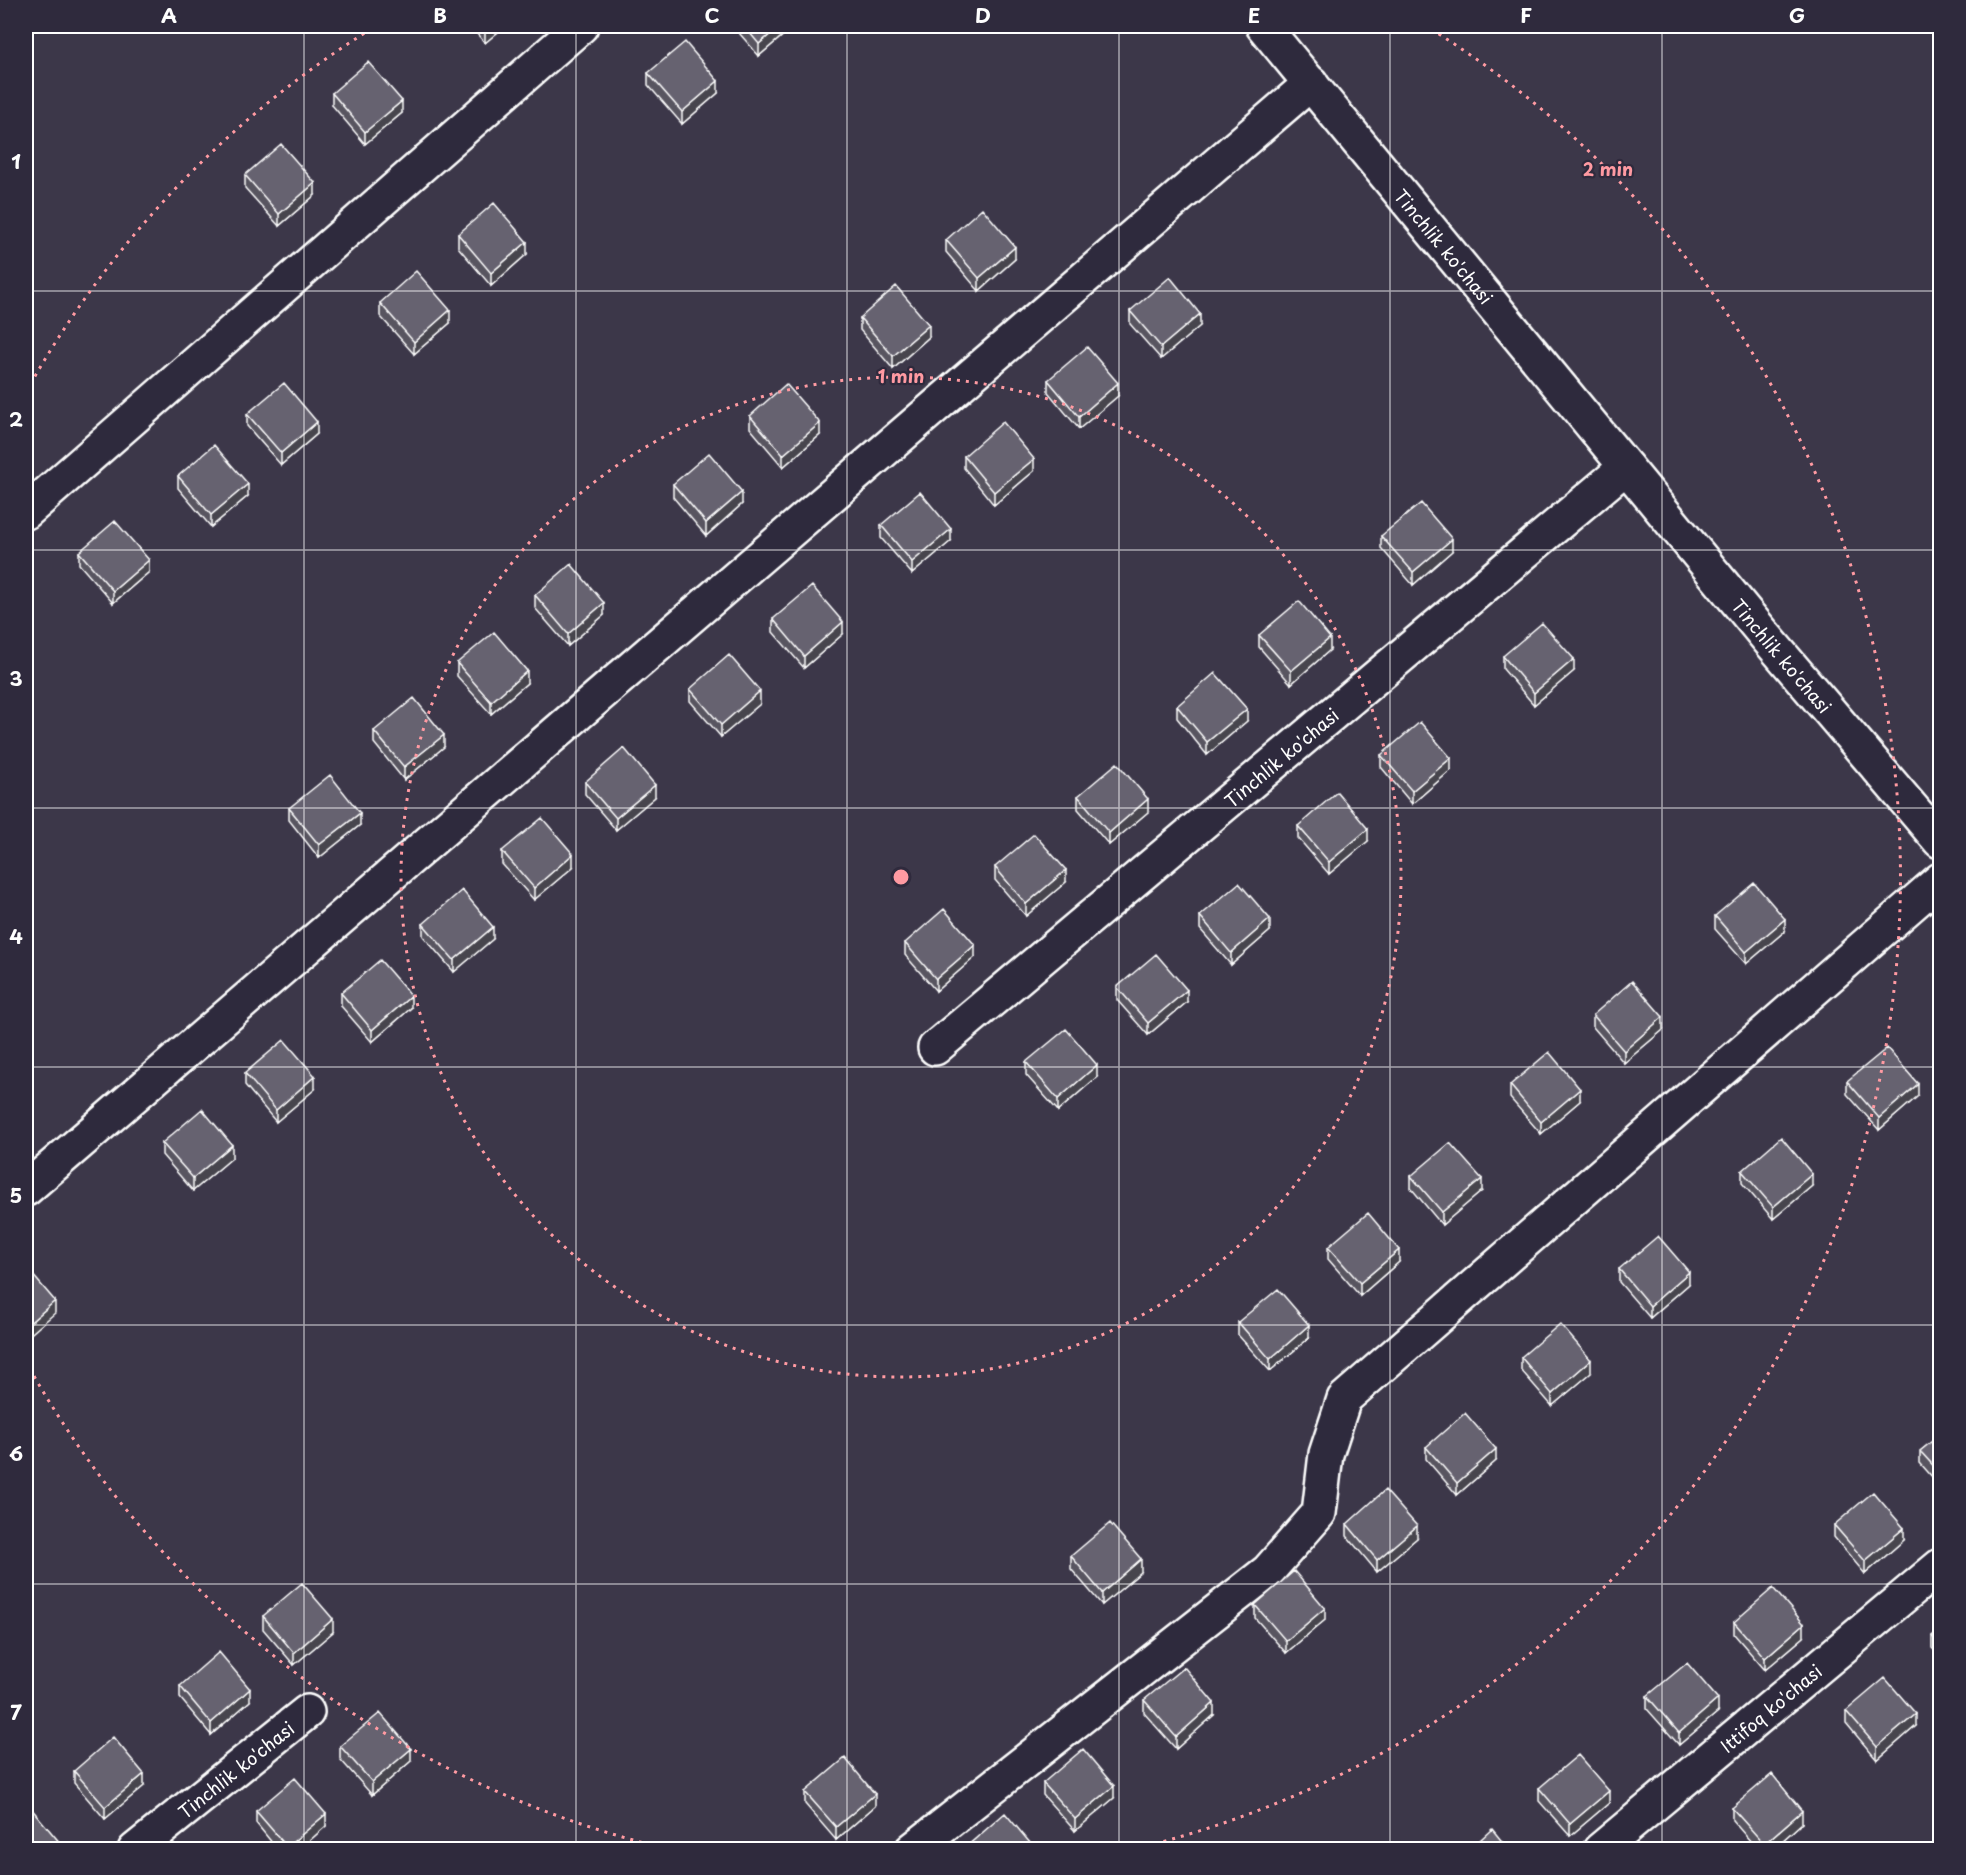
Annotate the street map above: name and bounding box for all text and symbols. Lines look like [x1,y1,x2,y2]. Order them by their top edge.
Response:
text: A [161,0,177,30]
text: B [433,0,447,30]
text: C [704,0,720,30]
text: D [975,0,991,30]
text: E [1248,0,1260,30]
text: F [1520,0,1532,30]
text: G [1789,0,1805,30]
text: 1 [11,146,21,176]
text: 2 min [1583,155,1633,182]
street label: Tinchlik ko'chasi [1389,183,1500,309]
text: 1 min [878,362,924,389]
text: 2 [9,404,23,434]
street label: Tinchlik ko'chasi [1726,592,1838,719]
text: 3 [9,663,23,693]
street label: Tinchlik ko'chasi [1218,701,1344,813]
centre of rings [891,867,911,887]
text: 4 [9,921,23,951]
text: 5 [10,1180,22,1210]
text: 6 [9,1438,23,1468]
street label: Ittifoq ko'chasi [1714,1657,1827,1758]
text: 7 [10,1697,22,1727]
street label: Tinchlik ko'chasi [172,1714,300,1824]

